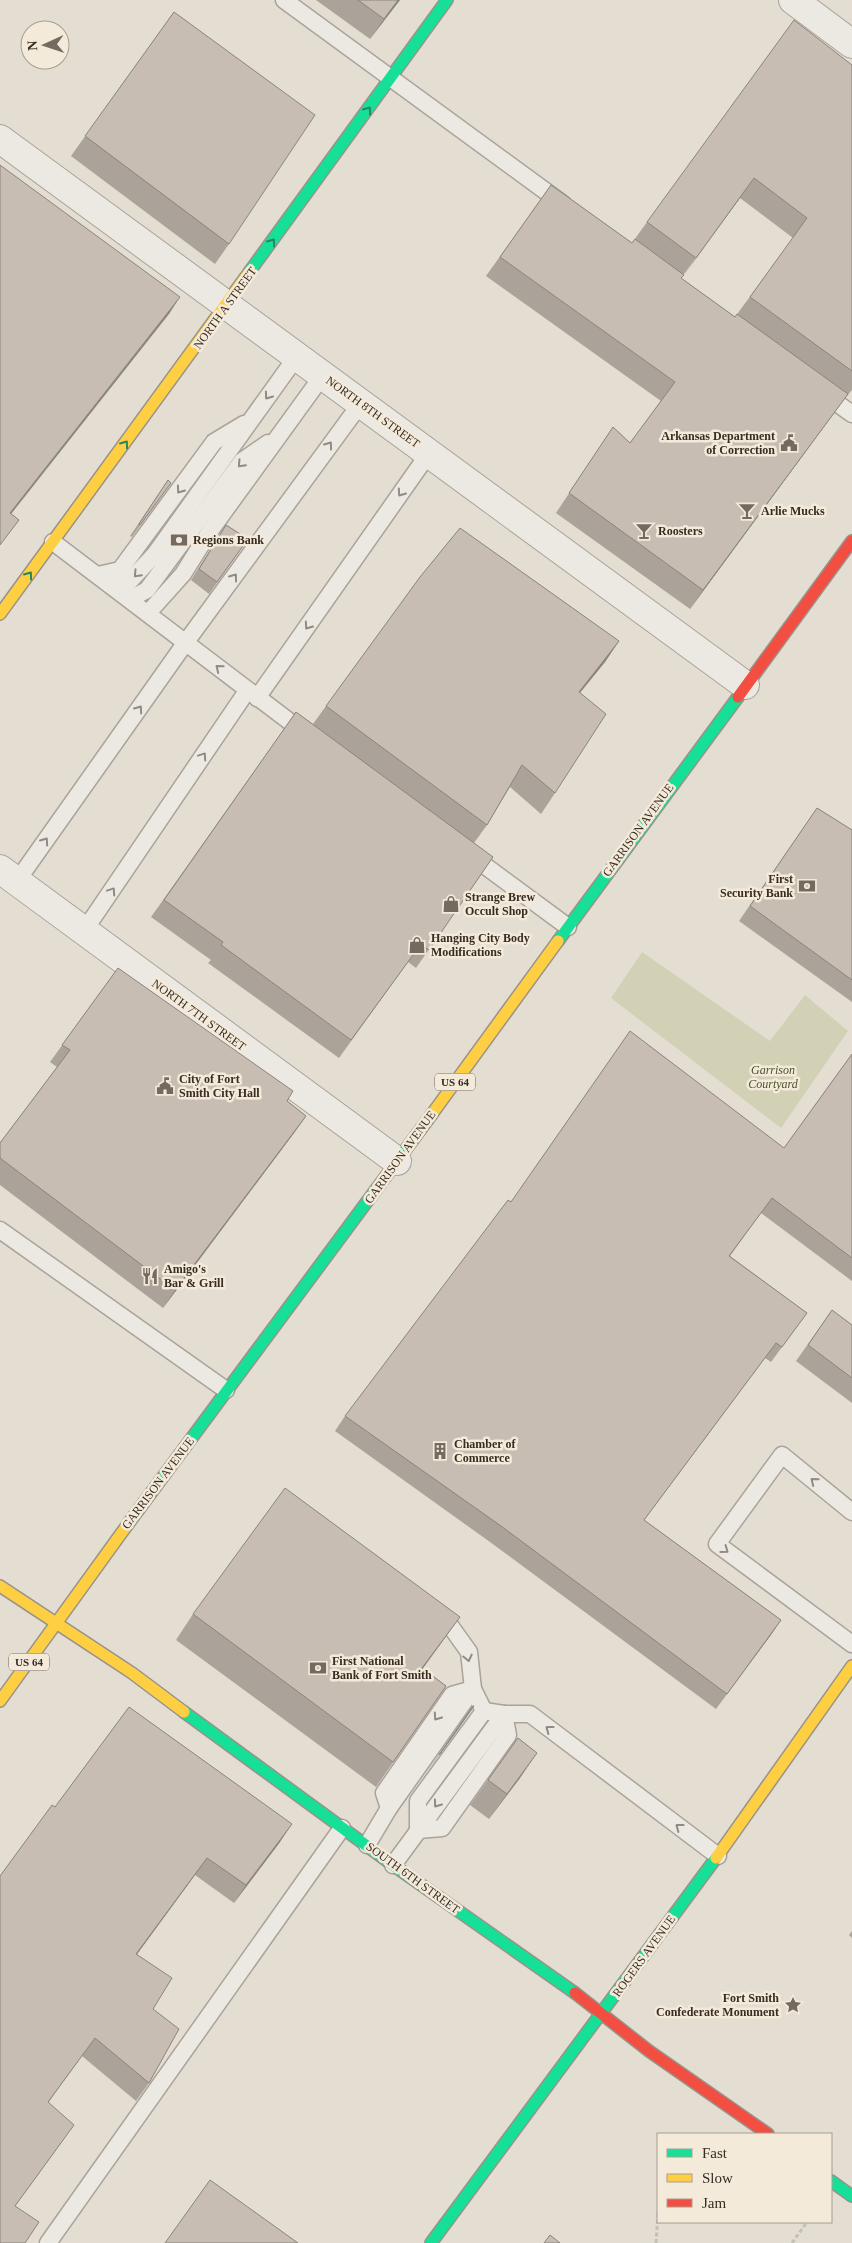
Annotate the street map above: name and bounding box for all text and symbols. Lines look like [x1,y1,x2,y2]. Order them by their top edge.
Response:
north arrow [20,20,70,70]
text: N [25,40,40,51]
one-way arrow [362,107,370,116]
one-way arrow [267,239,275,248]
street label: NORTH A STREET [191,264,260,352]
street label: NORTH 8TH STREET [323,373,423,451]
one-way arrow [265,390,274,400]
place label: Arkansas Department of Correction [661,429,775,457]
public building icon: Arkansas Department of Correction [779,433,799,453]
one-way arrow [119,440,128,450]
one-way arrow [323,441,332,451]
one-way arrow [238,458,247,467]
one-way arrow [177,484,186,494]
one-way arrow [398,487,407,496]
bar icon: Arlie Mucks [737,501,757,521]
place label: Arlie Mucks [761,504,825,518]
bar icon: Roosters [634,521,654,541]
place label: Roosters [658,524,703,538]
bank icon: Regions Bank [169,530,189,550]
place label: Regions Bank [193,533,264,547]
one-way arrow [134,568,143,577]
one-way arrow [23,571,32,581]
one-way arrow [228,573,237,583]
one-way arrow [305,620,314,629]
one-way arrow [215,664,224,673]
one-way arrow [133,705,142,715]
one-way arrow [197,753,206,762]
street label: GARRISON AVENUE [600,781,676,879]
one-way arrow [39,837,48,847]
place label: First Security Bank [720,872,793,900]
bank icon: First Security Bank [797,876,817,896]
one-way arrow [106,887,115,897]
place label: Strange Brew Occult Shop [465,890,535,918]
shop icon: Strange Brew Occult Shop [441,894,461,914]
place label: Hanging City Body Modifications [431,931,530,959]
shop icon: Hanging City Body Modifications [407,935,427,955]
street label: NORTH 7TH STREET [149,976,249,1054]
park label: Garrison Courtyard [748,1063,799,1091]
place label: City of Fort Smith City Hall [179,1072,260,1100]
road number: US 64 [435,1074,475,1090]
public building icon: City of Fort Smith City Hall [155,1076,175,1096]
street label: GARRISON AVENUE [362,1108,438,1206]
place label: Amigo's Bar & Grill [164,1262,224,1290]
restaurant icon: Amigo's Bar & Grill [140,1266,160,1286]
street label: GARRISON AVENUE [119,1434,197,1532]
place label: Chamber of Commerce [454,1437,516,1465]
building icon: Chamber of Commerce [430,1441,450,1461]
one-way arrow [811,1479,820,1487]
one-way arrow [719,1545,728,1553]
one-way arrow [463,1653,473,1662]
road number: US 64 [9,1654,49,1670]
place label: First National Bank of Fort Smith [332,1654,432,1682]
bank icon: First National Bank of Fort Smith [308,1658,328,1678]
one-way arrow [434,1711,443,1721]
one-way arrow [546,1726,555,1734]
one-way arrow [434,1798,443,1808]
one-way arrow [675,1824,685,1833]
street label: SOUTH 6TH STREET [364,1839,463,1917]
street label: ROGERS AVENUE [610,1912,678,2000]
place label: Fort Smith Confederate Monument [656,1991,779,2019]
place icon: Fort Smith Confederate Monument [783,1995,803,2015]
legend [657,2133,832,2223]
text: Fast [702,2145,728,2161]
text: Slow [702,2170,733,2186]
text: Jam [702,2195,726,2211]

